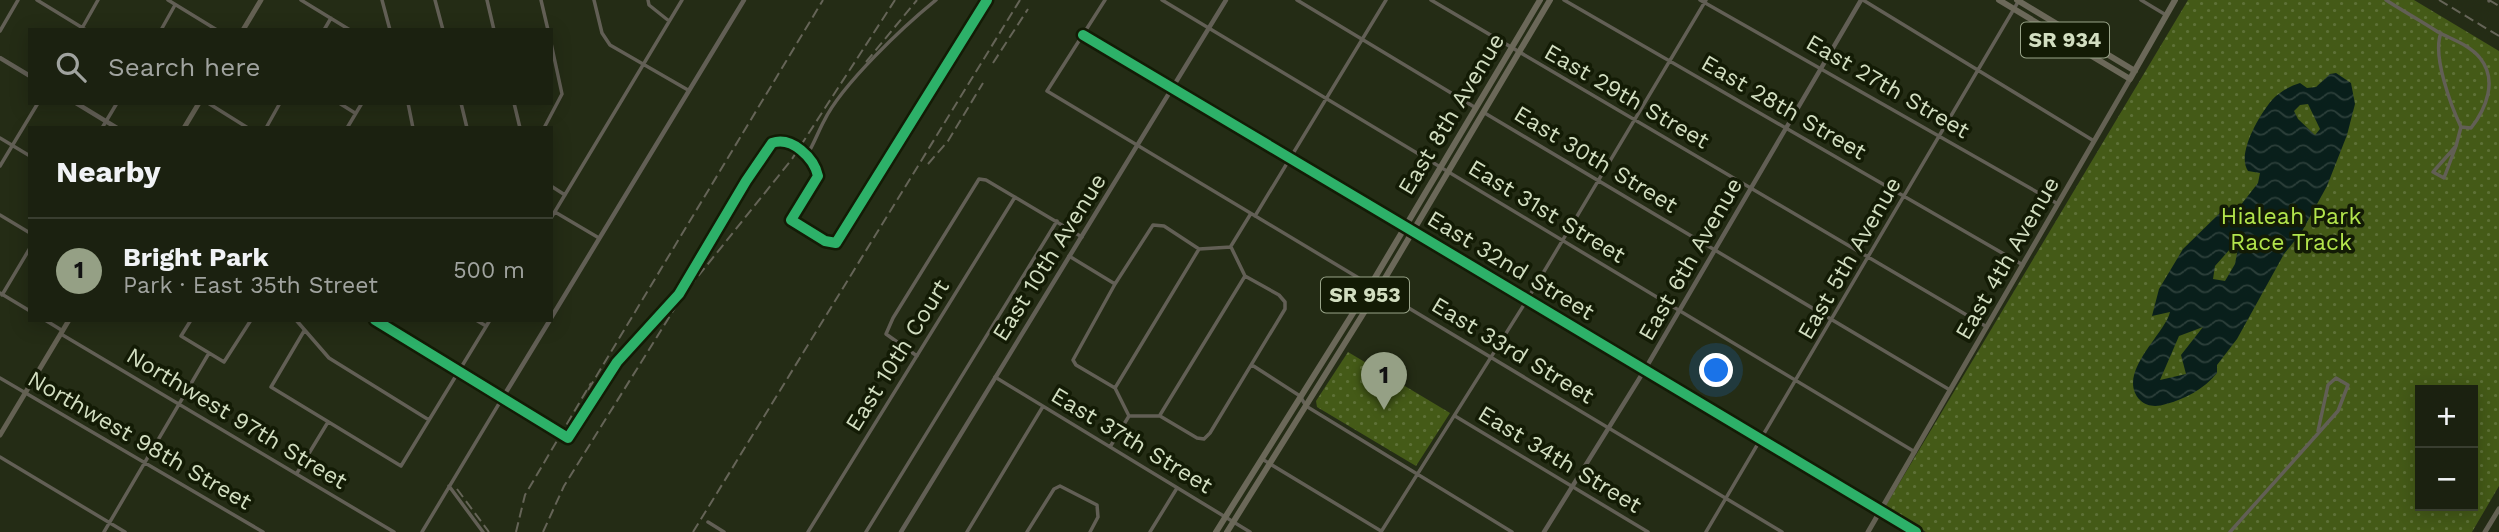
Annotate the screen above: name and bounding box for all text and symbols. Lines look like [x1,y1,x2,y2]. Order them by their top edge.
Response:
road number: SR 934 [2021,22,2109,58]
search box [28,28,553,105]
street label: East 8th Avenue [1393,29,1510,200]
street label: East 27th Street [1801,29,1975,144]
street label: East 29th Street [1540,38,1714,155]
icon: search [52,48,90,86]
street label: East 28th Street [1697,49,1871,166]
text: Search here [108,52,260,82]
street label: East 30th Street [1509,100,1683,219]
text: Nearby [56,154,161,189]
street label: East 31st Street [1463,154,1631,269]
street label: East 10th Avenue [987,169,1112,346]
street label: East 5th Avenue [1792,172,1907,344]
street label: East 4th Avenue [1950,172,2065,344]
street label: East 6th Avenue [1633,173,1748,345]
park label: Hialeah Park Race Track [2221,203,2361,256]
street label: East 32nd Street [1422,205,1599,326]
text: Bright Park [123,242,269,272]
text: 1 [74,257,84,284]
text: 500 m [453,257,525,284]
text: Park · East 35th Street [123,272,378,299]
street label: East 10th Court [840,274,955,436]
road number: SR 953 [1321,278,1409,312]
street label: East 33rd Street [1427,291,1599,410]
street label: Northwest 97th Street [122,342,352,495]
pin: 1 [1361,352,1407,410]
your location [1699,353,1733,387]
street label: Northwest 98th Street [23,365,257,516]
street label: East 37th Street [1046,382,1218,499]
map controls [2415,385,2478,511]
button: + [2415,385,2478,448]
street label: East 34th Street [1473,400,1647,519]
button: − [2415,448,2478,511]

